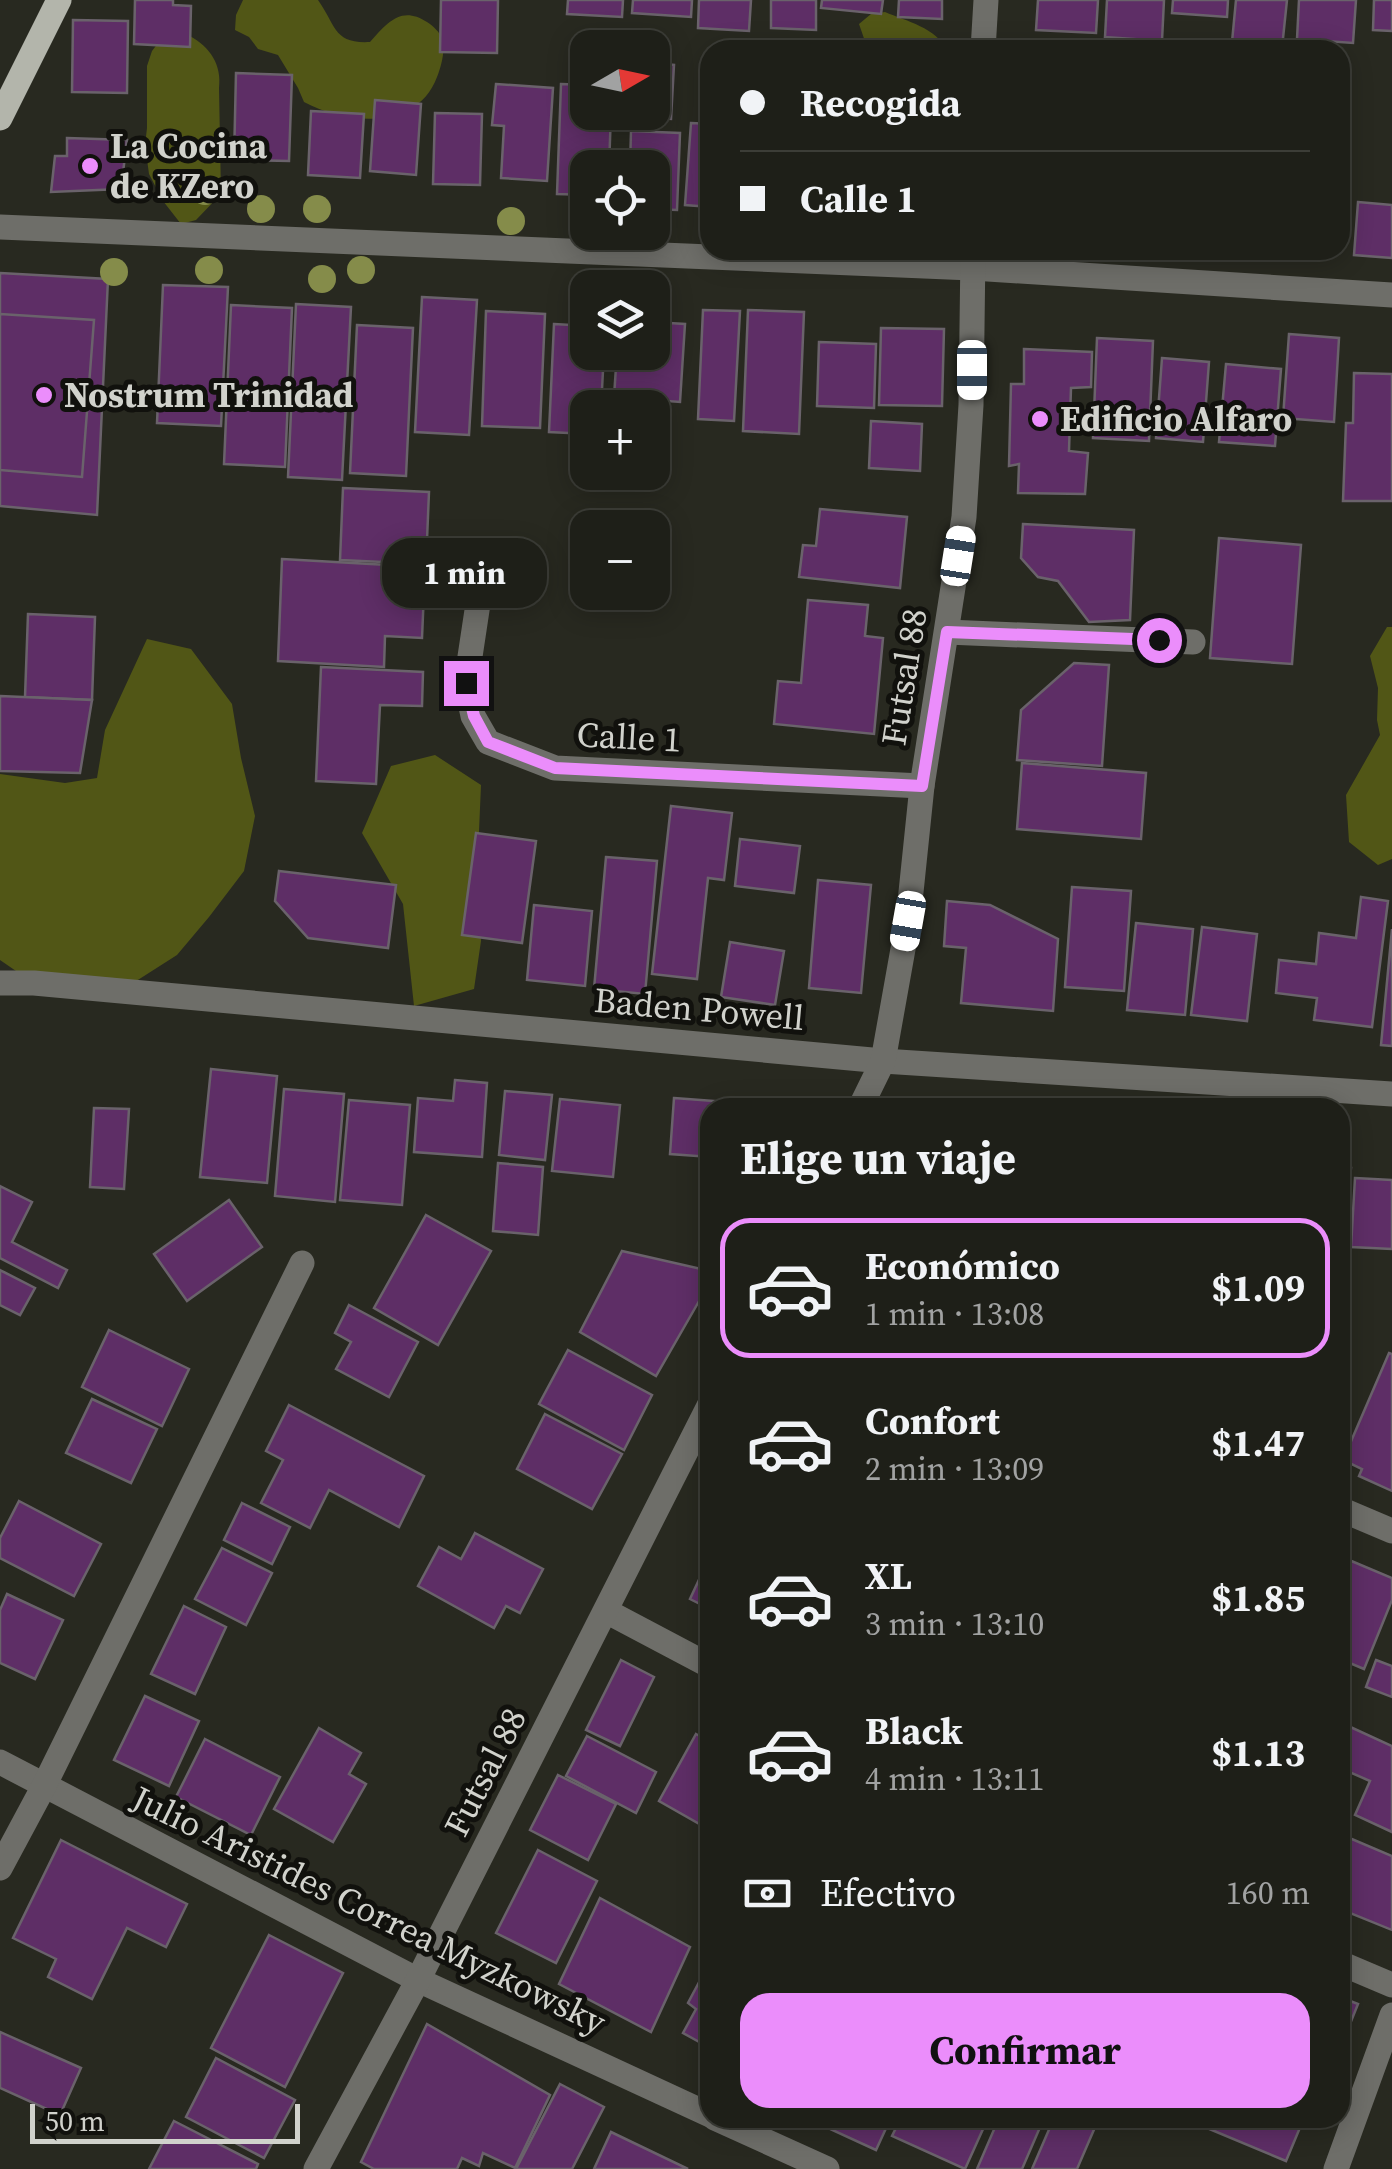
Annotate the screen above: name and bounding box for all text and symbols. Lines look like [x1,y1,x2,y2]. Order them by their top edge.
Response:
north arrow [570,30,670,130]
map controls [570,30,670,610]
text: Recogida [800,77,961,129]
place label: La Cocina de KZero [110,122,267,210]
button: locate [570,150,670,250]
marker: La Cocina de KZero [79,155,101,177]
text: Calle 1 [800,173,917,225]
button: layers [570,270,670,370]
car [957,340,987,400]
place label: Nostrum Trinidad [64,371,354,419]
marker: Nostrum Trinidad [33,384,55,406]
button: + [570,390,670,490]
place label: Edificio Alfaro [1060,395,1292,443]
marker: Edificio Alfaro [1029,408,1051,430]
button: − [570,510,670,610]
car [938,524,978,588]
callout: 1 min [384,538,548,608]
text: 1 min [423,551,506,595]
street label: Futsal 88 [870,605,938,749]
route start [1137,618,1182,663]
route end [444,661,489,706]
street label: Calle 1 [576,710,682,764]
car [888,889,928,953]
street label: Baden Powell [592,976,806,1042]
text: Elige un viaje [740,1127,1016,1189]
text: Económico [865,1240,1060,1292]
icon: car [745,1243,835,1333]
text: $1.09 [1211,1262,1305,1314]
text: 1 min · 13:08 [865,1292,1044,1336]
text: Confort [865,1395,1000,1447]
icon: car [745,1398,835,1488]
text: $1.47 [1211,1417,1305,1469]
text: 2 min · 13:09 [865,1447,1044,1491]
text: XL [865,1550,912,1602]
icon: car [745,1553,835,1643]
text: $1.85 [1211,1572,1305,1624]
text: 3 min · 13:10 [865,1602,1044,1646]
street label: Futsal 88 [432,1700,538,1844]
text: Black [865,1705,963,1757]
icon: car [745,1708,835,1798]
text: $1.13 [1211,1727,1305,1779]
text: 4 min · 13:11 [865,1757,1044,1801]
street label: Julio Aristides Correa Myzkowsky [123,1774,614,2046]
icon: cash [740,1866,795,1921]
text: Efectivo [820,1867,956,1919]
text: 160 m [1226,1871,1310,1915]
button: Confirmar [740,1993,1310,2108]
scale bar [30,2099,300,2144]
text: 50 m [45,2102,105,2140]

